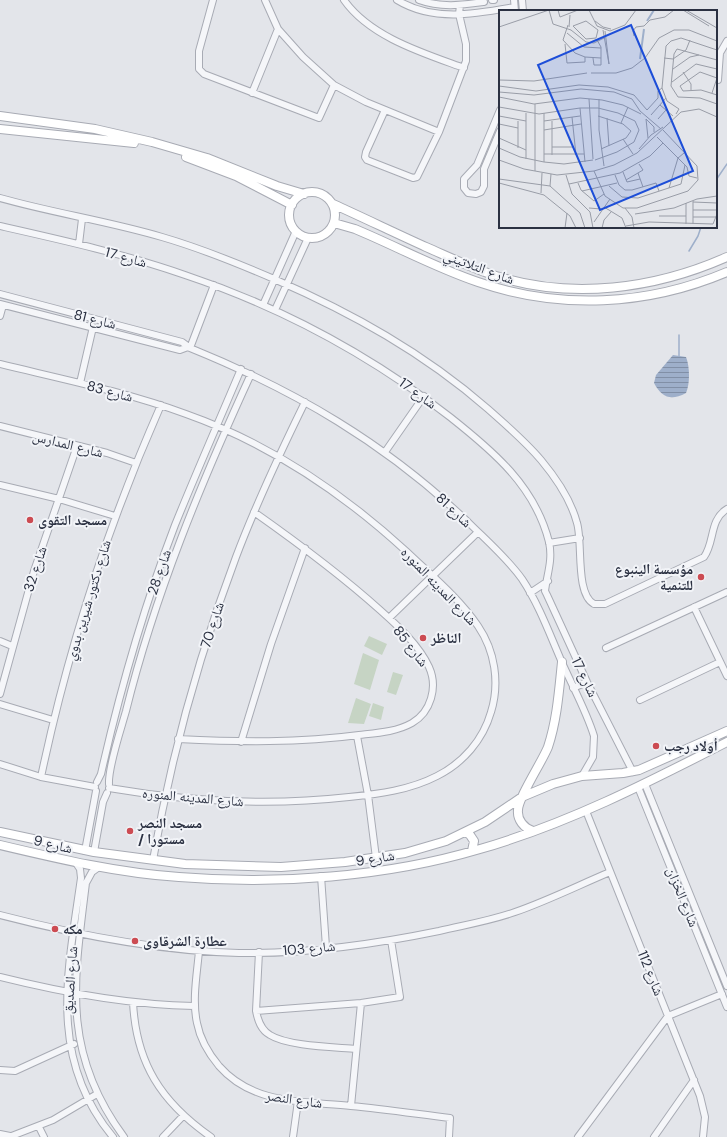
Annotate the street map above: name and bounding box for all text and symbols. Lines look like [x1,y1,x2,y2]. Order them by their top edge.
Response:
inset map [499,10,717,228]
street label: شارع 17 [103,243,149,272]
street label: شارع التلاتيني [440,246,517,290]
street label: شارع 81 [72,305,118,334]
street label: شارع 17 [395,373,440,413]
street label: شارع 83 [85,376,135,407]
street label: شارع المدارس [31,427,105,462]
street label: شارع 81 [431,489,476,532]
place label: مسجد التقوى [38,511,107,529]
marker: مسجد التقوى [25,515,35,525]
street label: شارع دكتور شيرين بدوي [61,538,117,663]
street label: شارع المدينه المنوره [396,543,481,630]
street label: شارع 32 [19,544,52,594]
street label: شارع 28 [143,547,176,597]
place label: مؤسسة الينبوع للتنمية [615,560,693,594]
marker: مؤسسة الينبوع للتنمية [696,572,706,582]
street label: شارع 70 [196,600,229,651]
street label: شارع 85 [389,622,433,671]
place label: الناظر [430,629,461,647]
marker: الناظر [418,633,428,643]
street label: شارع 17 [567,654,602,700]
place label: أولاد رجب [664,737,718,755]
marker: أولاد رجب [651,741,661,751]
street label: شارع المدينه المنوره [141,784,245,811]
place label: مسجد النصر / مستورا [137,814,202,848]
marker: مسجد النصر / مستورا [125,826,135,836]
street label: شارع 9 [32,831,74,858]
street label: شارع 9 [354,846,396,871]
street label: شارع الخزان [662,864,703,930]
place label: مكه [63,920,83,938]
marker: مكه [50,924,60,934]
place label: عطارة الشرقاوى [143,932,227,950]
marker: عطارة الشرقاوى [130,936,140,946]
street label: شارع 103 [282,937,336,960]
street label: شارع الصديق [59,945,82,1015]
street label: شارع 112 [633,948,668,999]
street label: شارع النصر [263,1086,324,1113]

